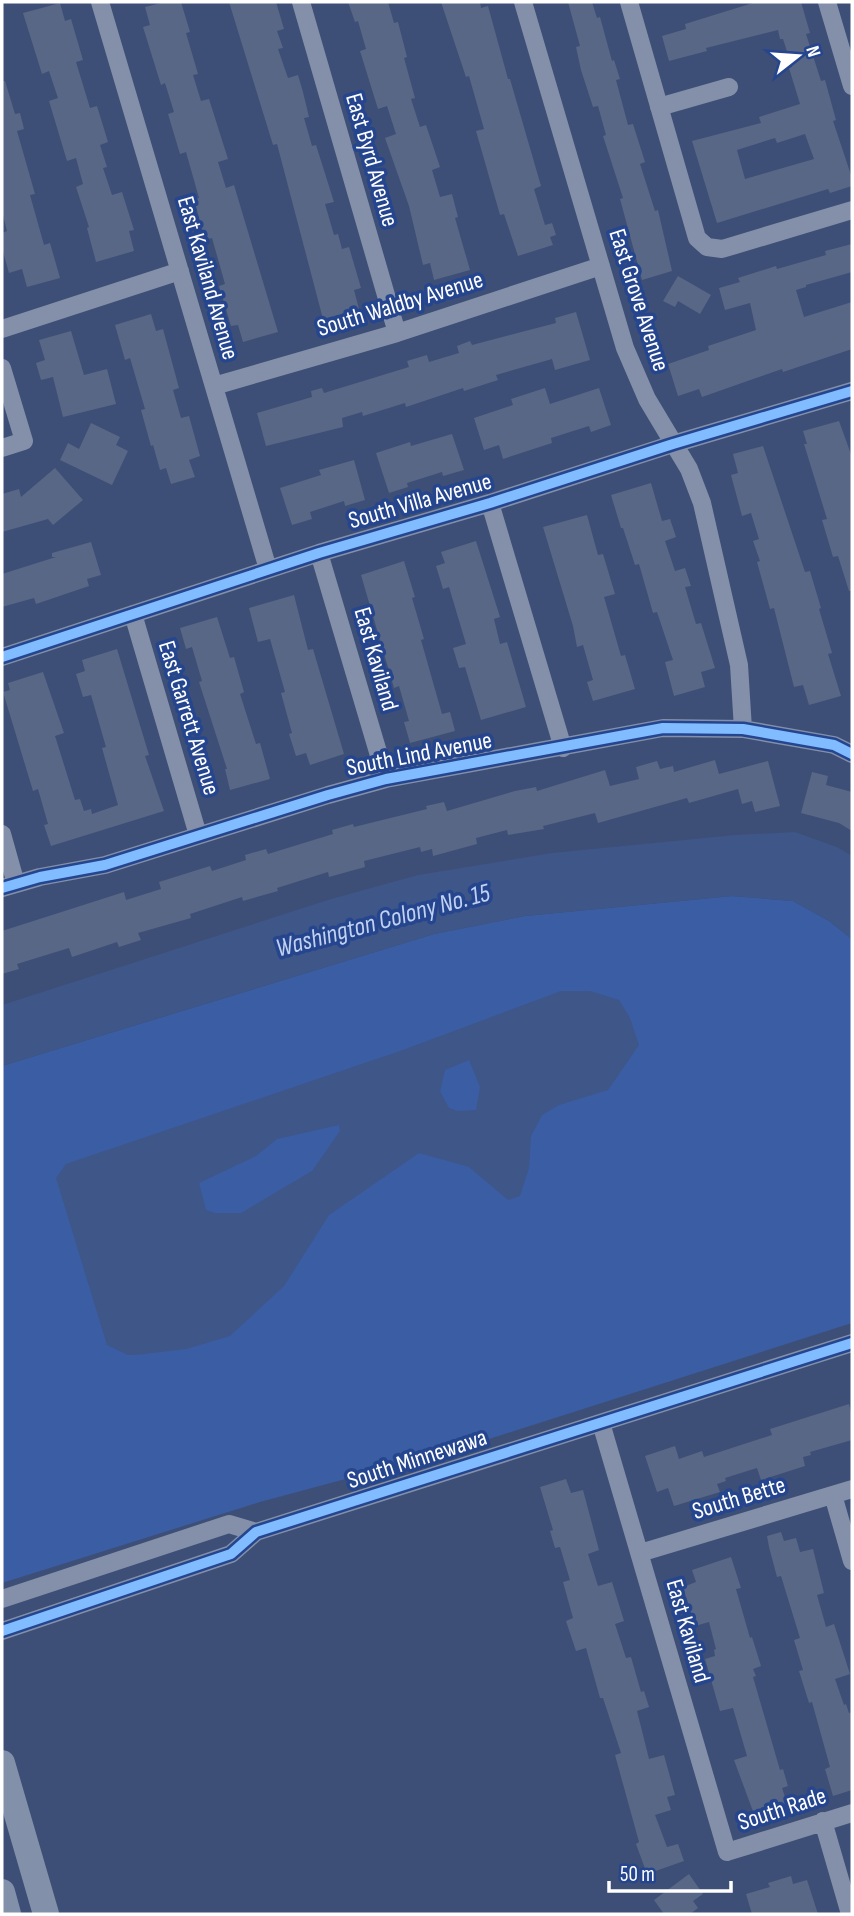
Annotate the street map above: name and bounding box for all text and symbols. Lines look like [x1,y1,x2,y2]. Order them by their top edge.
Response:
north arrow [763,21,833,91]
text: N [800,43,825,60]
street label: East Byrd Avenue [339,90,405,230]
street label: East Kaviland Avenue [171,193,245,363]
street label: East Grove Avenue [602,225,676,375]
street label: South Waldby Avenue [314,265,486,343]
street label: South Villa Avenue [345,467,495,535]
street label: East Kaviland [347,604,405,714]
street label: East Garrett Avenue [152,637,226,799]
street label: South Lind Avenue [344,726,494,782]
water label: Washington Colony No. 15 [273,877,494,964]
street label: South Minnewawa [343,1423,491,1495]
street label: South Bette [689,1470,789,1526]
street label: East Kaviland [659,1576,717,1686]
street label: South Rade [734,1781,830,1837]
scale bar [609,1850,732,1894]
text: 50 m [620,1862,655,1887]

